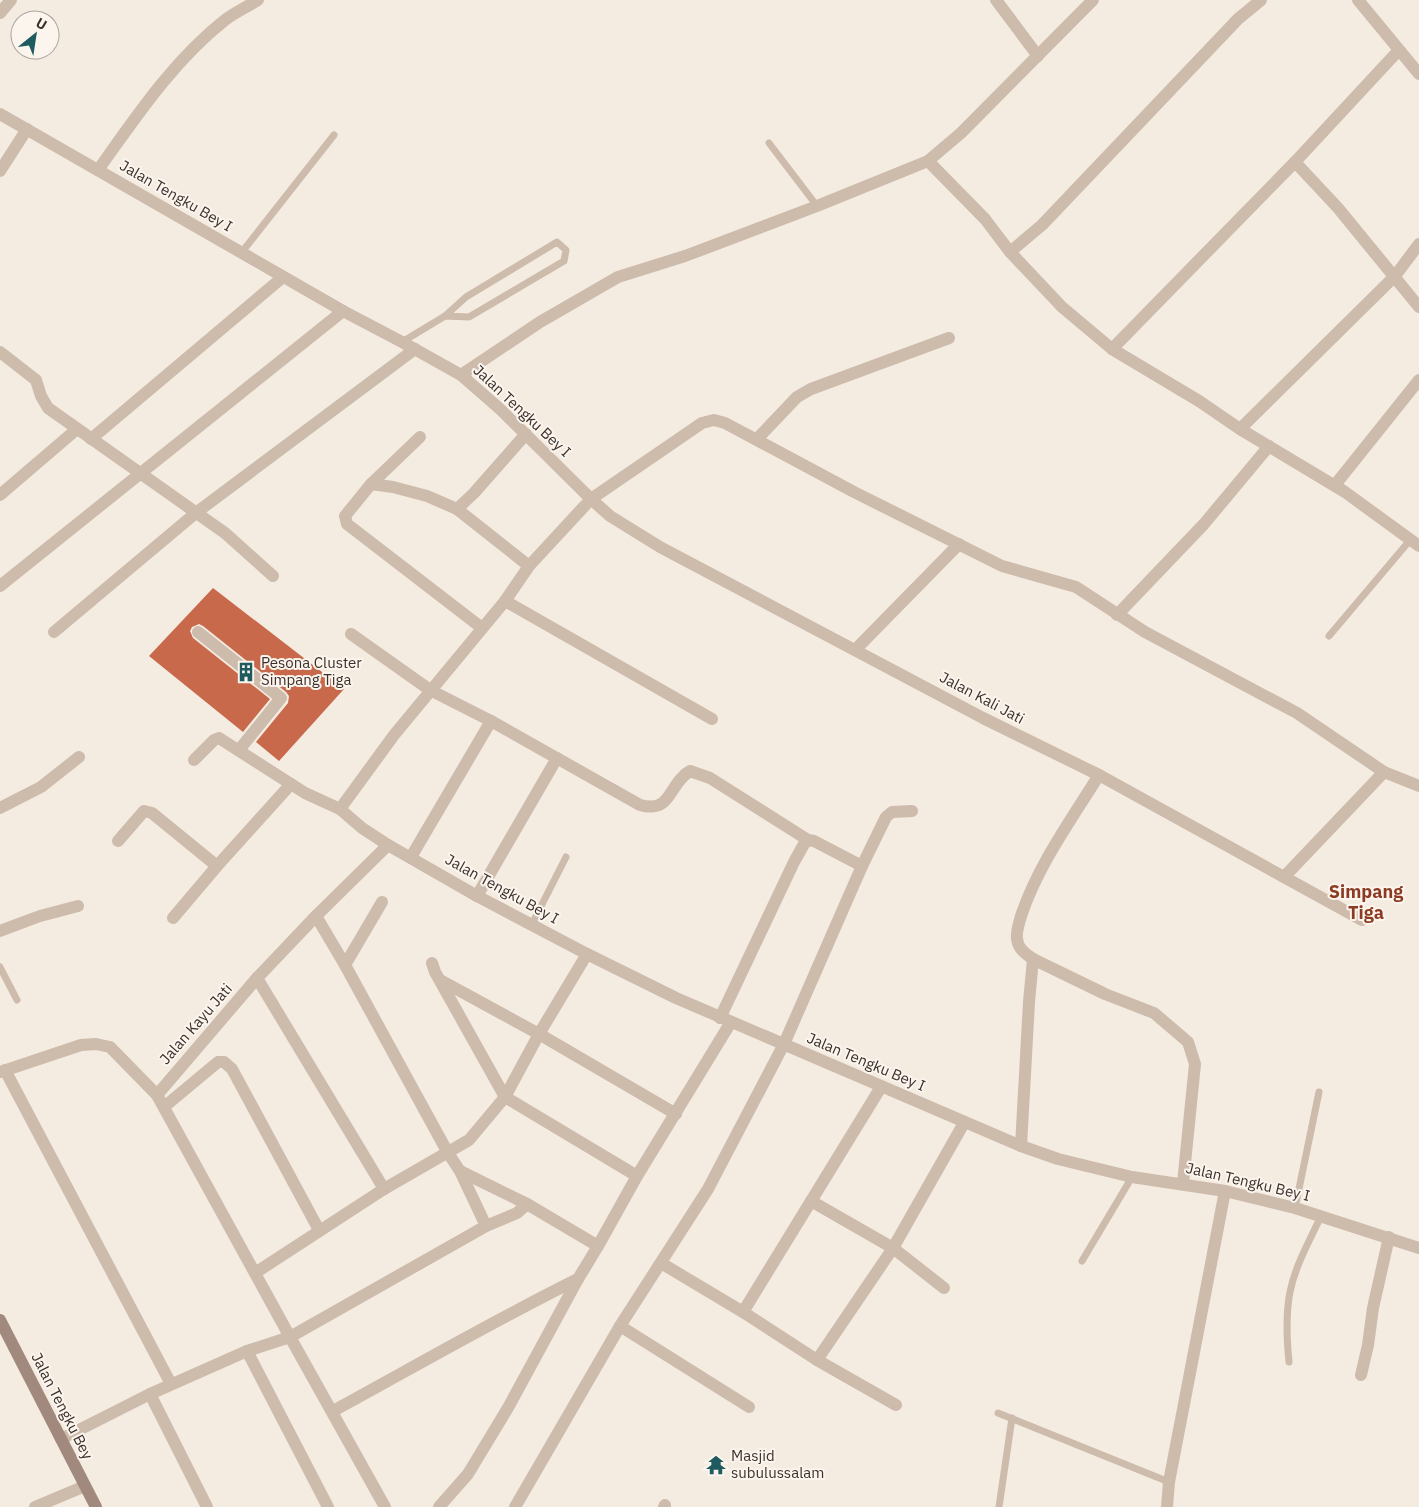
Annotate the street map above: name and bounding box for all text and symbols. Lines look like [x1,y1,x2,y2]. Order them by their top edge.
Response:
north arrow [10,10,60,60]
text: U [33,14,50,34]
street label: Jalan Tengku Bey I [117,156,236,236]
street label: Jalan Tengku Bey I [469,360,575,461]
place label: Pesona Cluster Simpang Tiga [261,653,362,689]
building icon: Pesona Cluster Simpang Tiga [235,661,257,683]
street label: Jalan Kali Jati [937,667,1028,728]
street label: Jalan Tengku Bey I [442,849,562,928]
district label: Simpang Tiga [1329,880,1403,924]
street label: Jalan Kayu Jati [155,979,236,1068]
street label: Jalan Tengku Bey I [804,1028,928,1095]
street label: Jalan Tengku Bey I [1184,1158,1312,1205]
street label: Jalan Tengku Bey [27,1349,98,1463]
place label: Masjid subulussalam [731,1446,824,1482]
temple icon: Masjid subulussalam [705,1454,727,1476]

